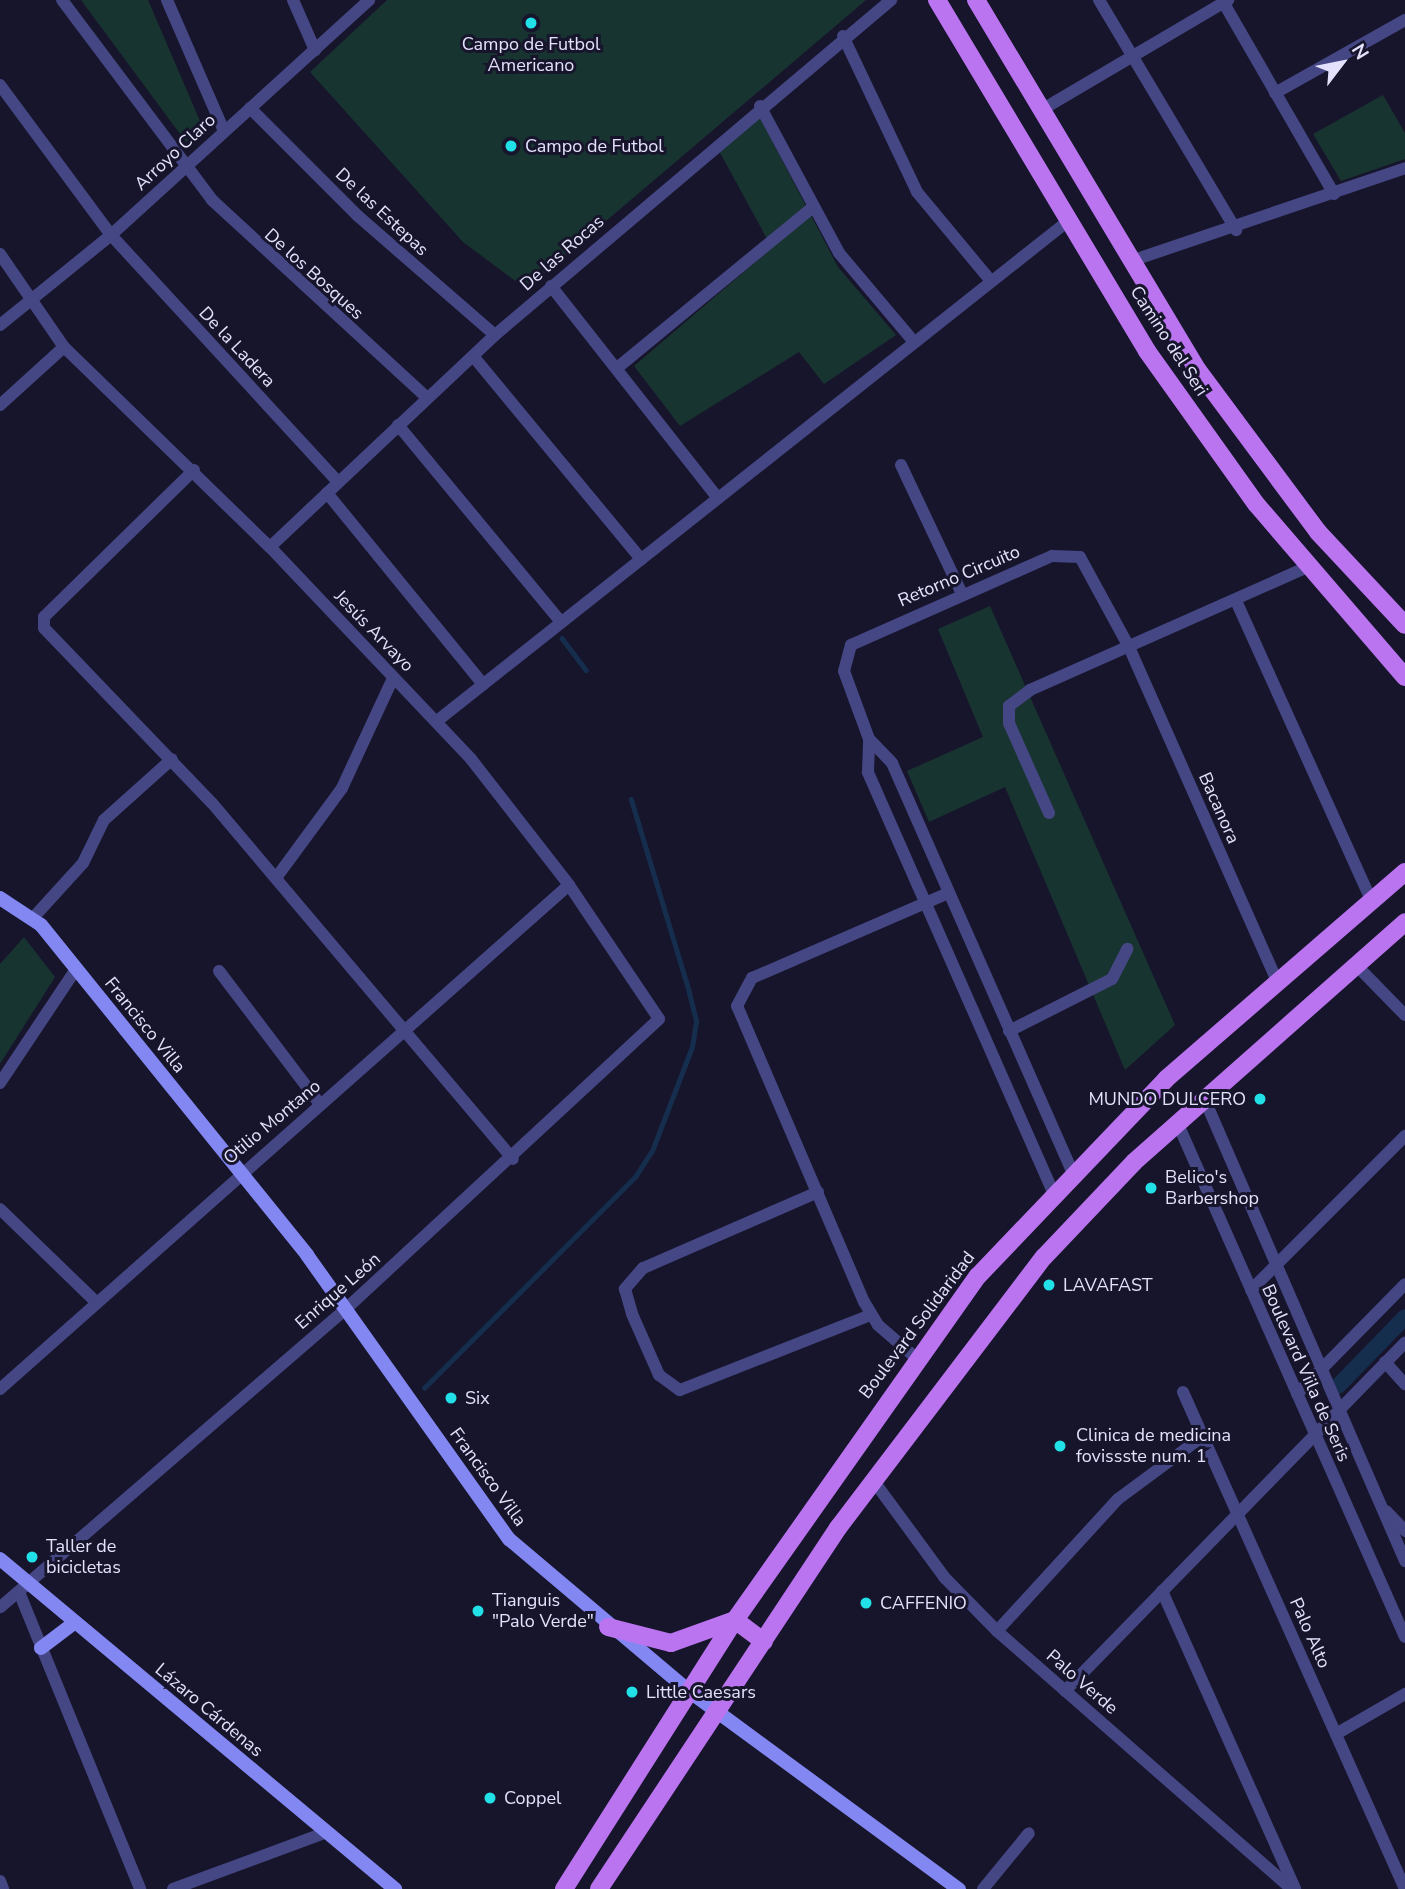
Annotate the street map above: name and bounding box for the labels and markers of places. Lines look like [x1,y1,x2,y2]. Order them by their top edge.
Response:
marker: Campo de Futbol Americano [523,15,539,31]
place label: Campo de Futbol Americano [462,34,600,76]
place label: Campo de Futbol [525,135,663,157]
marker: Campo de Futbol [503,138,519,154]
place label: MUNDO DULCERO [1088,1088,1246,1110]
marker: MUNDO DULCERO [1252,1091,1268,1107]
place label: Belico's Barbershop [1165,1167,1259,1210]
marker: Belico's Barbershop [1143,1180,1159,1196]
place label: LAVAFAST [1063,1274,1153,1296]
marker: LAVAFAST [1041,1277,1057,1293]
place label: Six [465,1387,490,1409]
marker: Six [443,1390,459,1406]
place label: Clinica de medicina fovissste num. 1 [1076,1425,1231,1468]
marker: Clinica de medicina fovissste num. 1 [1050,1436,1070,1456]
place label: Taller de bicicletas [46,1536,121,1578]
marker: Taller de bicicletas [24,1549,40,1565]
place label: Tianguis "Palo Verde" [492,1590,594,1632]
place label: CAFFENIO [880,1592,967,1614]
marker: CAFFENIO [858,1595,874,1611]
marker: Tianguis "Palo Verde" [470,1603,486,1619]
place label: Little Caesars [646,1681,756,1703]
marker: Little Caesars [624,1684,640,1700]
place label: Coppel [504,1787,561,1809]
marker: Coppel [482,1790,498,1806]

